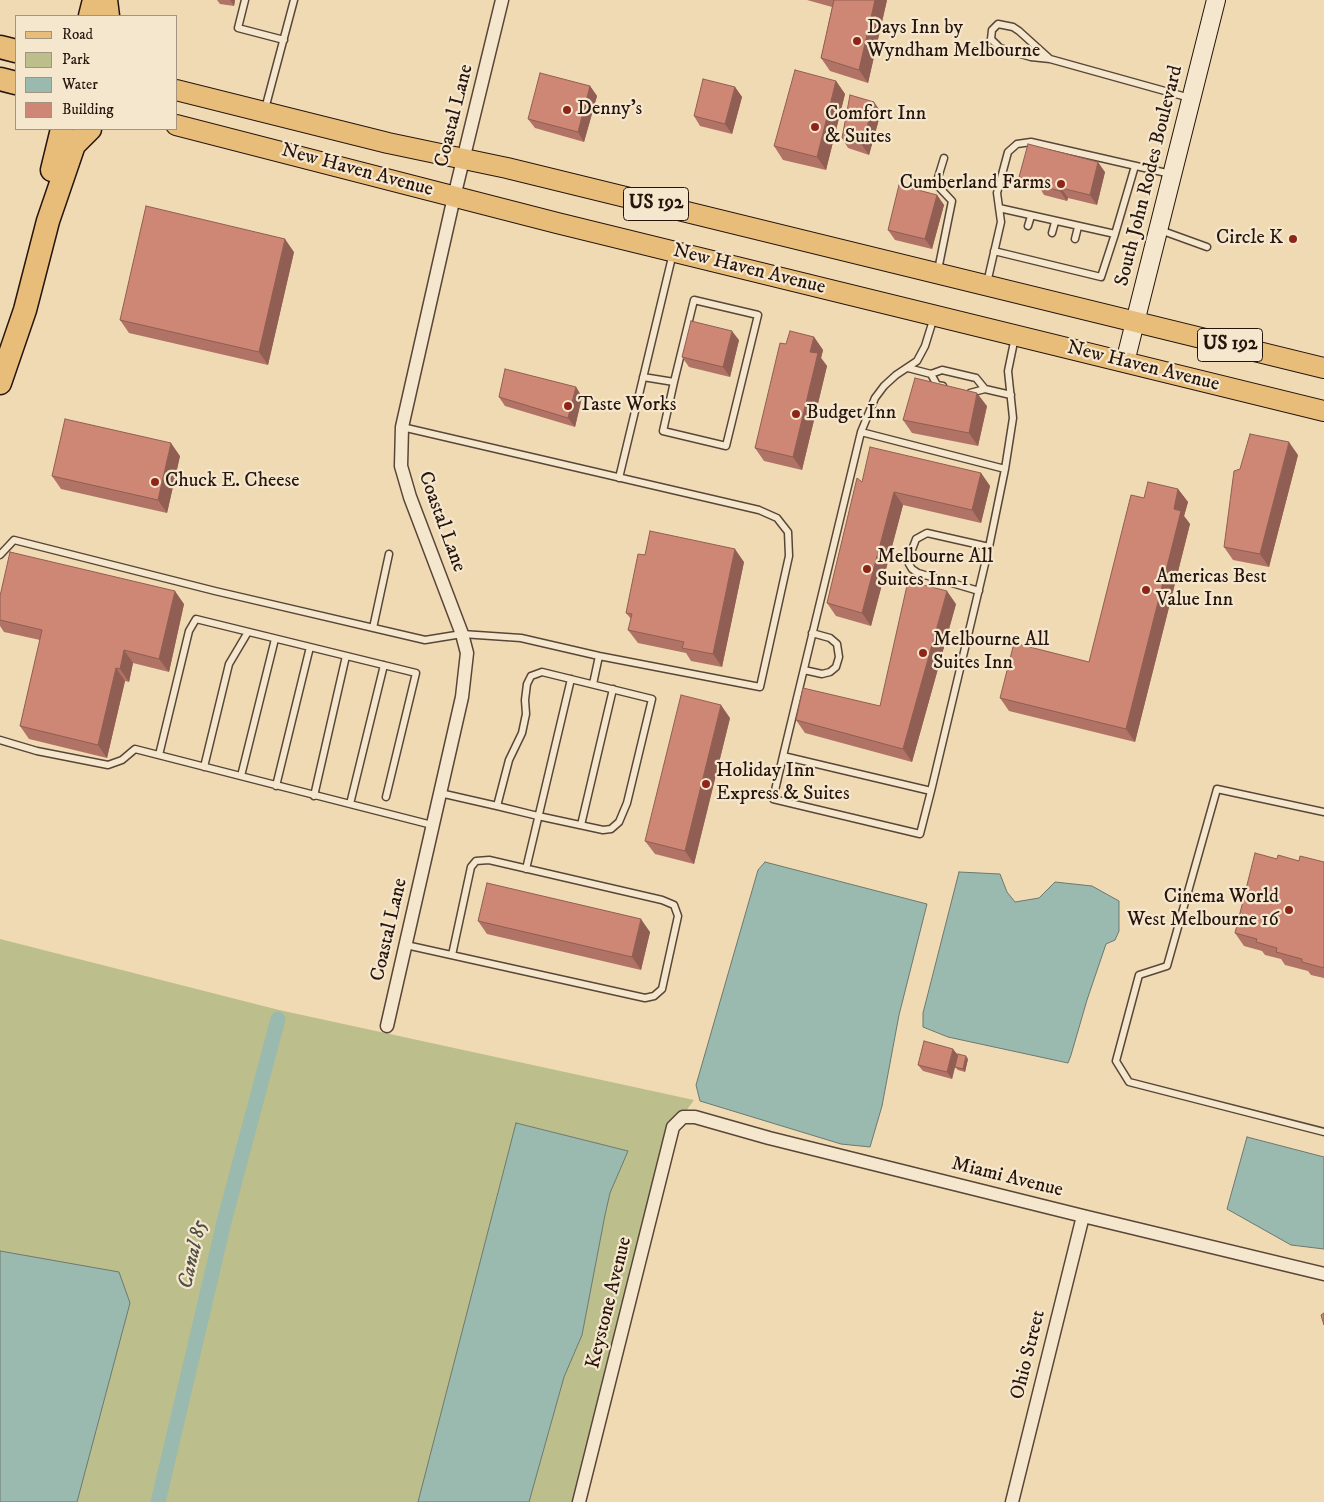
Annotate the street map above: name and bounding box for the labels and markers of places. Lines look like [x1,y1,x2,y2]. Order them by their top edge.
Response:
place label: Days Inn by Wyndham Melbourne [867,17,1040,64]
marker: Days Inn by Wyndham Melbourne [851,35,863,47]
place label: Denny's [577,98,642,122]
place label: Comfort Inn & Suites [825,103,926,150]
marker: Denny's [561,104,573,116]
marker: Comfort Inn & Suites [809,121,821,133]
place label: Cumberland Farms [900,172,1051,196]
marker: Cumberland Farms [1055,178,1067,190]
place label: Circle K [1216,227,1283,251]
marker: Circle K [1287,233,1299,245]
place label: Taste Works [578,394,676,418]
marker: Taste Works [562,400,574,412]
place label: Budget Inn [806,402,896,426]
marker: Budget Inn [790,408,802,420]
place label: Chuck E. Cheese [165,470,300,494]
marker: Chuck E. Cheese [149,476,161,488]
place label: Melbourne All Suites Inn 1 [877,546,993,593]
marker: Melbourne All Suites Inn 1 [861,563,873,575]
place label: Americas Best Value Inn [1156,566,1267,613]
marker: Americas Best Value Inn [1140,584,1152,596]
place label: Melbourne All Suites Inn [933,629,1049,676]
marker: Melbourne All Suites Inn [917,647,929,659]
place label: Holiday Inn Express & Suites [716,760,850,807]
marker: Holiday Inn Express & Suites [700,778,712,790]
place label: Cinema World West Melbourne 16 [1127,886,1279,933]
marker: Cinema World West Melbourne 16 [1283,904,1295,916]

